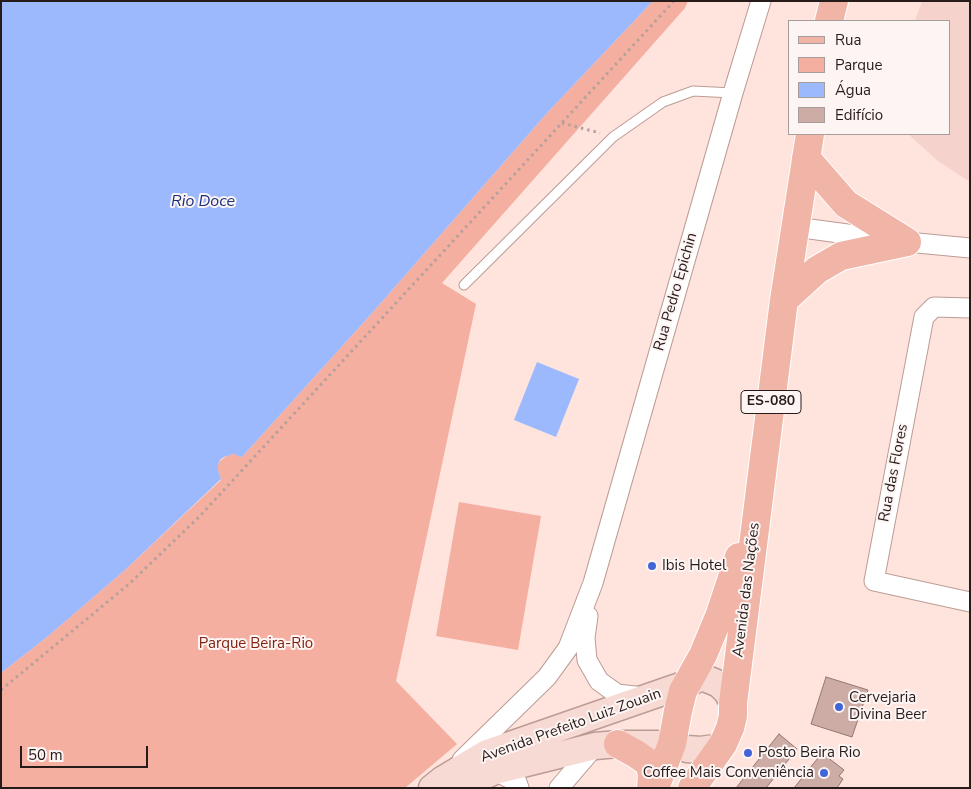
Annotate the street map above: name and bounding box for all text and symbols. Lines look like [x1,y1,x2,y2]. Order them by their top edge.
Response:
legend [788,20,951,135]
text: Rua [835,30,861,50]
text: Parque [835,55,883,75]
text: Água [835,80,871,100]
text: Edifício [835,105,883,125]
water label: Rio Doce [171,192,235,212]
street label: Rua Pedro Epichin [651,231,701,353]
road number: ES-080 [741,391,801,414]
street label: Rua das Flores [876,422,912,524]
street label: Avenida das Nações [730,521,764,659]
place label: Ibis Hotel [662,557,726,575]
marker: Ibis Hotel [646,560,658,572]
park label: Parque Beira-Rio [199,635,313,653]
street label: Avenida Prefeito Luiz Zouain [478,685,664,767]
place label: Cervejaria Divina Beer [849,689,927,724]
marker: Cervejaria Divina Beer [833,701,845,713]
scale bar [22,736,150,768]
place label: Posto Beira Rio [758,744,861,762]
text: 50 m [28,745,63,765]
marker: Posto Beira Rio [742,747,754,759]
place label: Coffee Mais Conveniência [643,764,814,782]
marker: Coffee Mais Conveniência [818,767,830,779]

